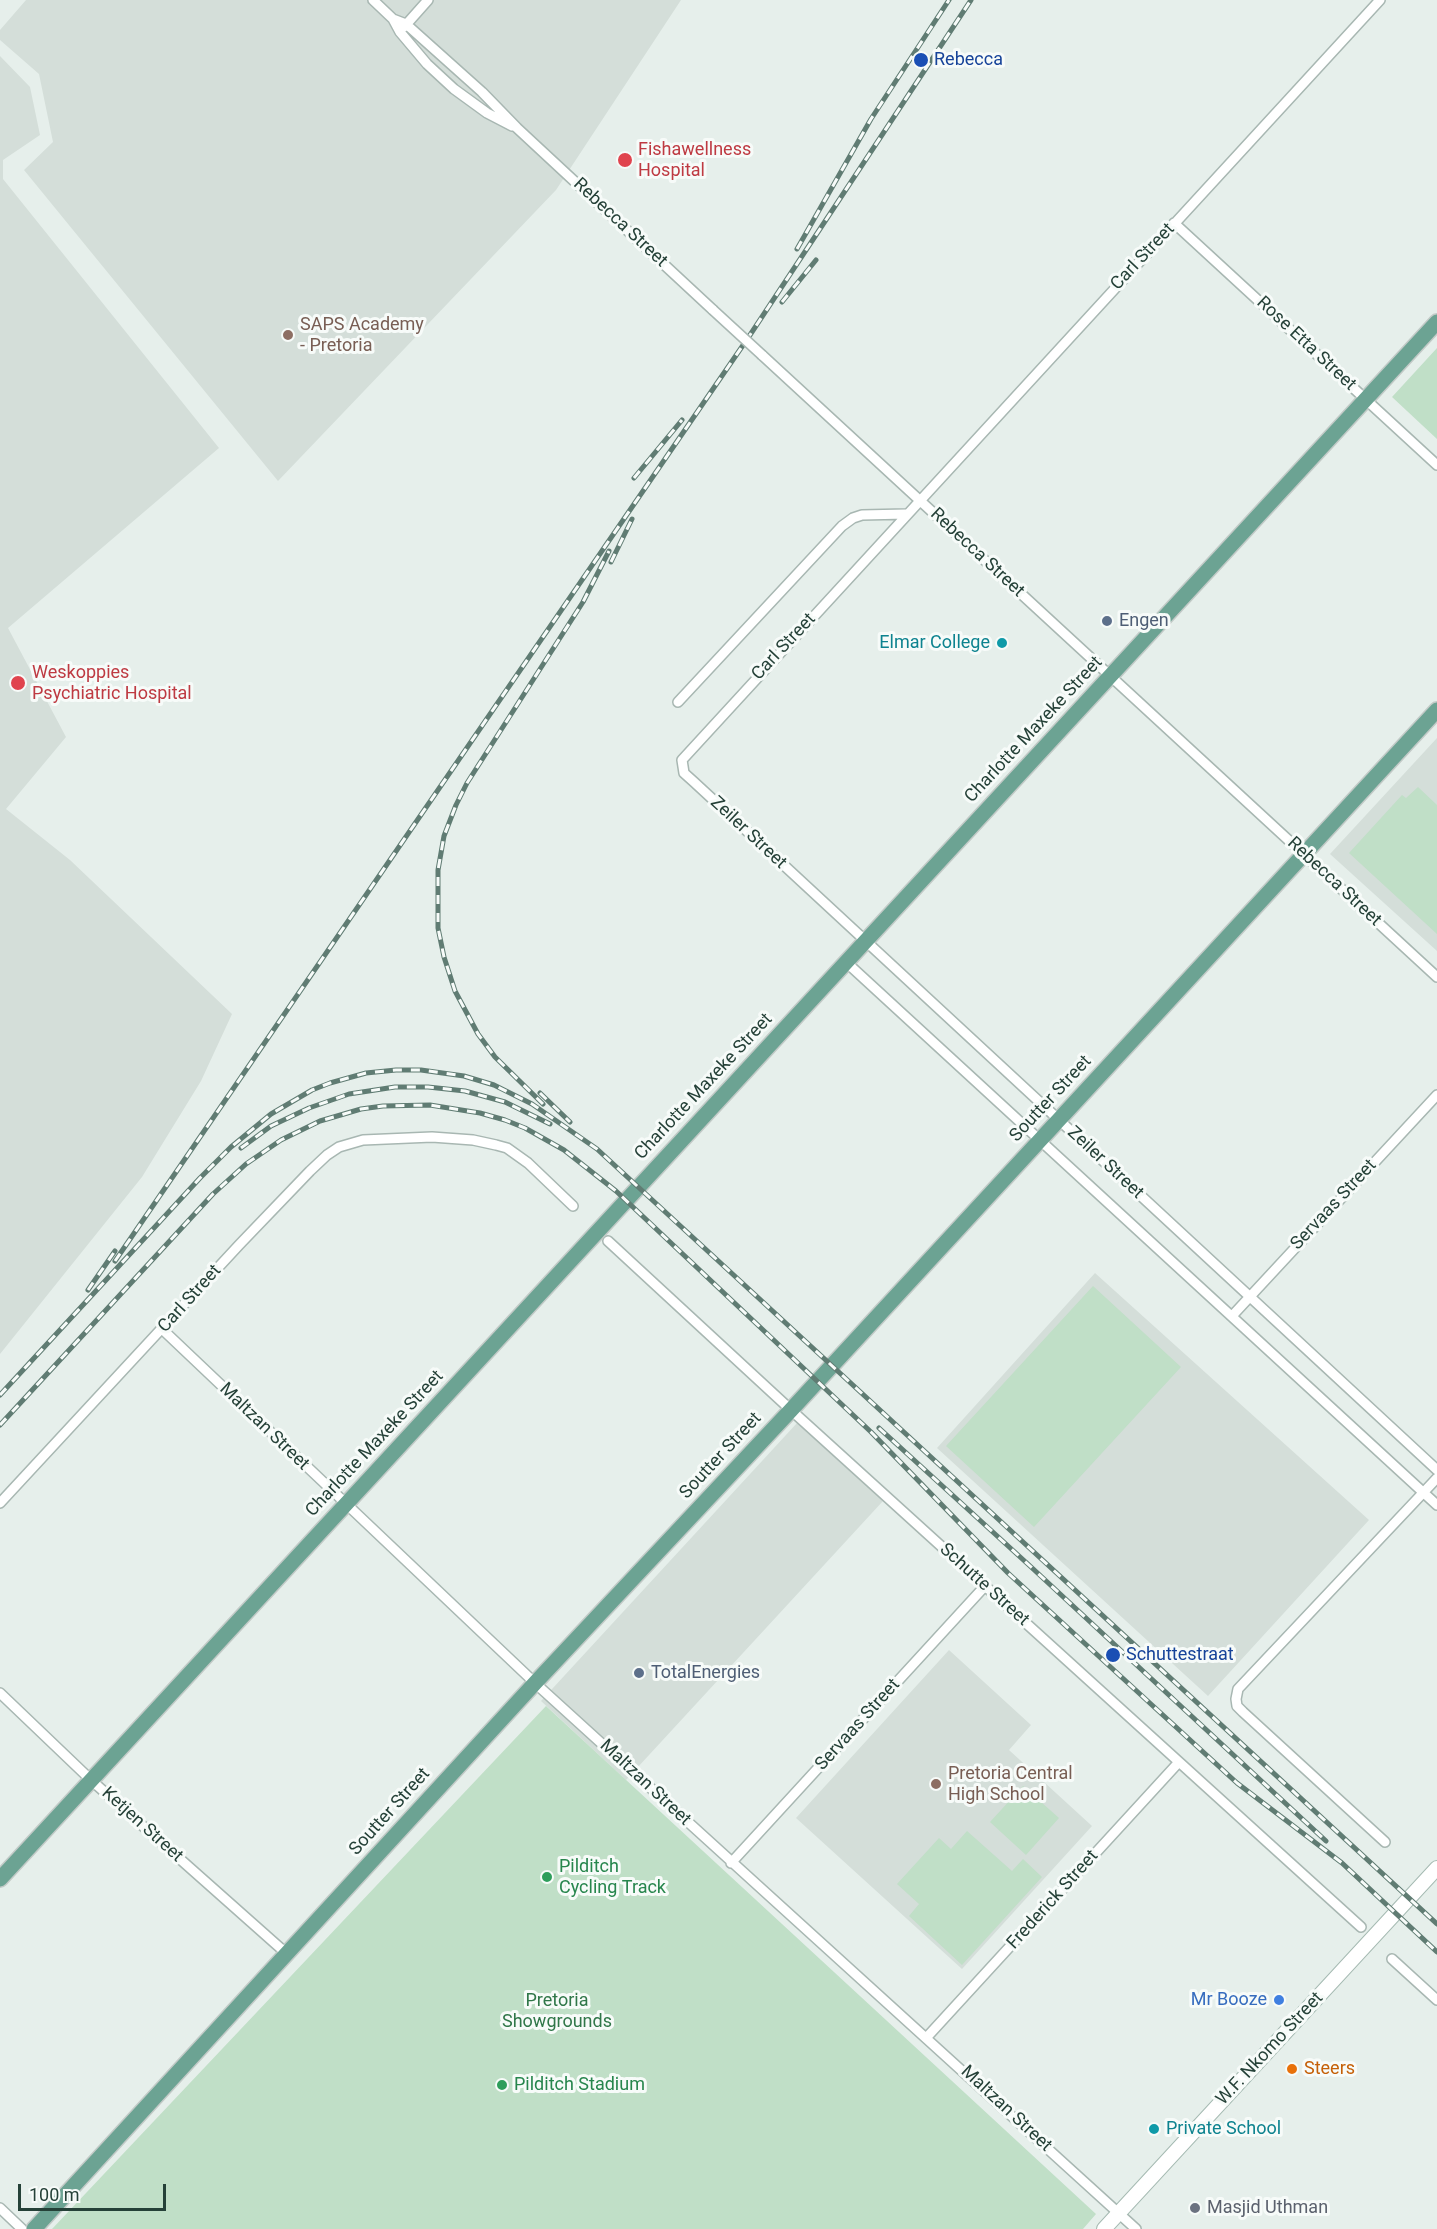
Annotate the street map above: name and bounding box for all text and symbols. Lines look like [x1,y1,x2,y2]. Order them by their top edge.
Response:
place label: Rebecca [934,49,1003,71]
marker: Rebecca [912,51,930,69]
place label: Fishawellness Hospital [638,139,751,182]
marker: Fishawellness Hospital [616,151,634,169]
street label: Rebecca Street [568,174,672,272]
street label: Carl Street [1106,219,1180,295]
street label: Rose Etta Street [1252,292,1360,396]
place label: SAPS Academy - Pretoria [300,314,424,356]
marker: SAPS Academy - Pretoria [281,328,295,342]
street label: Rebecca Street [925,504,1029,602]
street label: Carl Street [747,609,821,685]
place label: Engen [1119,610,1169,632]
marker: Engen [1100,614,1114,628]
place label: Elmar College [879,632,990,654]
marker: Elmar College [995,636,1009,650]
street label: Charlotte Maxeke Street [961,652,1107,808]
place label: Weskoppies Psychiatric Hospital [32,662,192,704]
marker: Weskoppies Psychiatric Hospital [9,674,27,692]
street label: Zeiler Street [705,792,791,874]
street label: Rebecca Street [1282,833,1386,931]
street label: Charlotte Maxeke Street [631,1009,777,1165]
street label: Soutter Street [1006,1051,1096,1147]
street label: Zeiler Street [1062,1122,1148,1204]
street label: Servaas Street [1287,1155,1381,1255]
street label: Carl Street [154,1261,226,1337]
street label: Charlotte Maxeke Street [302,1366,448,1522]
street label: Maltzan Street [215,1379,313,1475]
street label: Soutter Street [676,1408,766,1504]
street label: Schutte Street [935,1539,1033,1631]
place label: Schuttestraat [1126,1644,1234,1666]
marker: Schuttestraat [1104,1646,1122,1664]
place label: TotalEnergies [651,1662,760,1684]
marker: TotalEnergies [632,1666,646,1680]
street label: Servaas Street [811,1675,905,1775]
street label: Maltzan Street [595,1735,695,1831]
place label: Pretoria Central High School [948,1763,1073,1806]
street label: Soutter Street [345,1764,435,1860]
marker: Pretoria Central High School [929,1777,943,1791]
street label: Ketjen Street [97,1783,187,1867]
street label: Frederick Street [1003,1846,1103,1954]
place label: Pilditch Cycling Track [559,1856,666,1898]
marker: Pilditch Cycling Track [540,1870,554,1884]
street label: W.F. Nkomo Street [1212,1988,1328,2110]
place label: Mr Booze [1191,1989,1267,2011]
park label: Pretoria Showgrounds [502,1990,612,2032]
marker: Mr Booze [1272,1993,1286,2007]
place label: Steers [1304,2058,1355,2080]
street label: Maltzan Street [956,2061,1056,2157]
marker: Steers [1285,2062,1299,2076]
place label: Pilditch Stadium [514,2074,645,2096]
marker: Pilditch Stadium [495,2078,509,2092]
place label: Private School [1166,2118,1281,2140]
marker: Private School [1147,2122,1161,2136]
scale bar [21,2172,170,2210]
text: 100 m [29,2184,80,2205]
place label: Masjid Uthman [1207,2197,1328,2219]
marker: Masjid Uthman [1188,2201,1202,2215]

